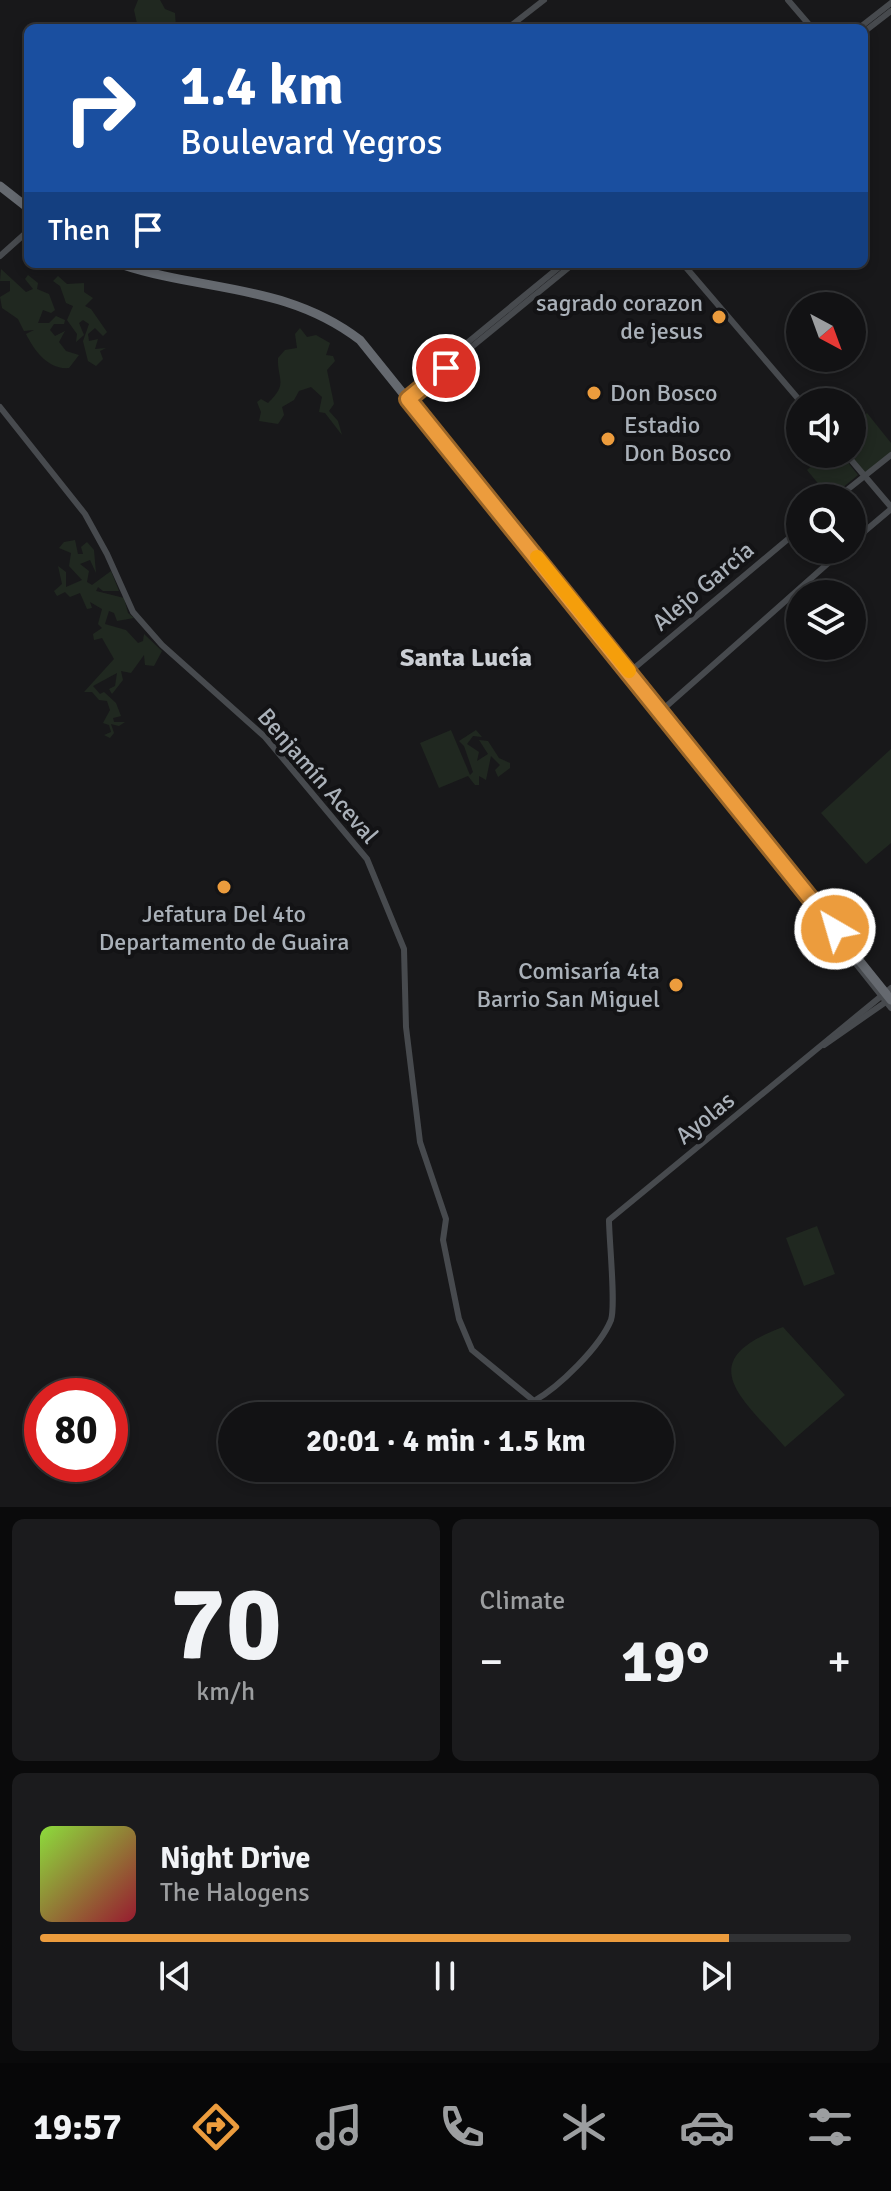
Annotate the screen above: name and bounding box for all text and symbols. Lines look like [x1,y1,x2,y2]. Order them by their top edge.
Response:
text: 1.4 km [180,51,343,120]
icon: right [48,56,152,160]
text: Boulevard Yegros [180,120,443,165]
icon: arrive [126,208,170,252]
text: Then [48,212,110,249]
place label: sagrado corazon de jesus [536,288,703,346]
north arrow [786,292,866,372]
map controls [786,292,866,660]
marker: sagrado corazon de jesus [710,308,728,326]
pin [412,334,480,402]
icon: arrive [424,346,468,390]
place label: Don Bosco [610,378,718,408]
marker: Don Bosco [585,384,603,402]
button: sound [786,388,866,468]
place label: Estadio Don Bosco [624,410,732,468]
marker: Estadio Don Bosco [599,430,617,448]
button: search [786,484,866,564]
street label: Alejo García [646,535,760,637]
button: layers [786,580,866,660]
district label: Santa Lucía [400,642,532,674]
street label: Benjamín Aceval [251,702,385,850]
marker: Jefatura Del 4to Departamento de Guaira [215,878,233,896]
position arrow [793,887,877,971]
place label: Jefatura Del 4to Departamento de Guaira [99,899,349,957]
place label: Comisaría 4ta Barrio San Miguel [476,956,660,1014]
marker: Comisaría 4ta Barrio San Miguel [667,976,685,994]
street label: Ayolas [669,1085,741,1151]
speed limit sign: 80 [24,1378,128,1482]
text: 20:01 · 4 min · 1.5 km [306,1423,586,1460]
text: 70 [170,1560,282,1688]
text: Climate [480,1585,565,1617]
text: 19° [621,1625,710,1699]
text: − [480,1635,503,1689]
text: + [827,1635,851,1689]
text: km/h [196,1676,255,1708]
text: Night Drive [160,1840,310,1877]
text: The Halogens [160,1877,310,1909]
icon: previous [153,1954,197,1998]
icon: pause [423,1954,467,1998]
icon: next [694,1954,738,1998]
icon: directions [188,2099,244,2155]
icon: music [311,2099,367,2155]
icon: phone [434,2099,490,2155]
icon: climate [556,2099,612,2155]
icon: car [679,2099,735,2155]
icon: filters [802,2099,858,2155]
text: 19:57 [33,2105,122,2150]

